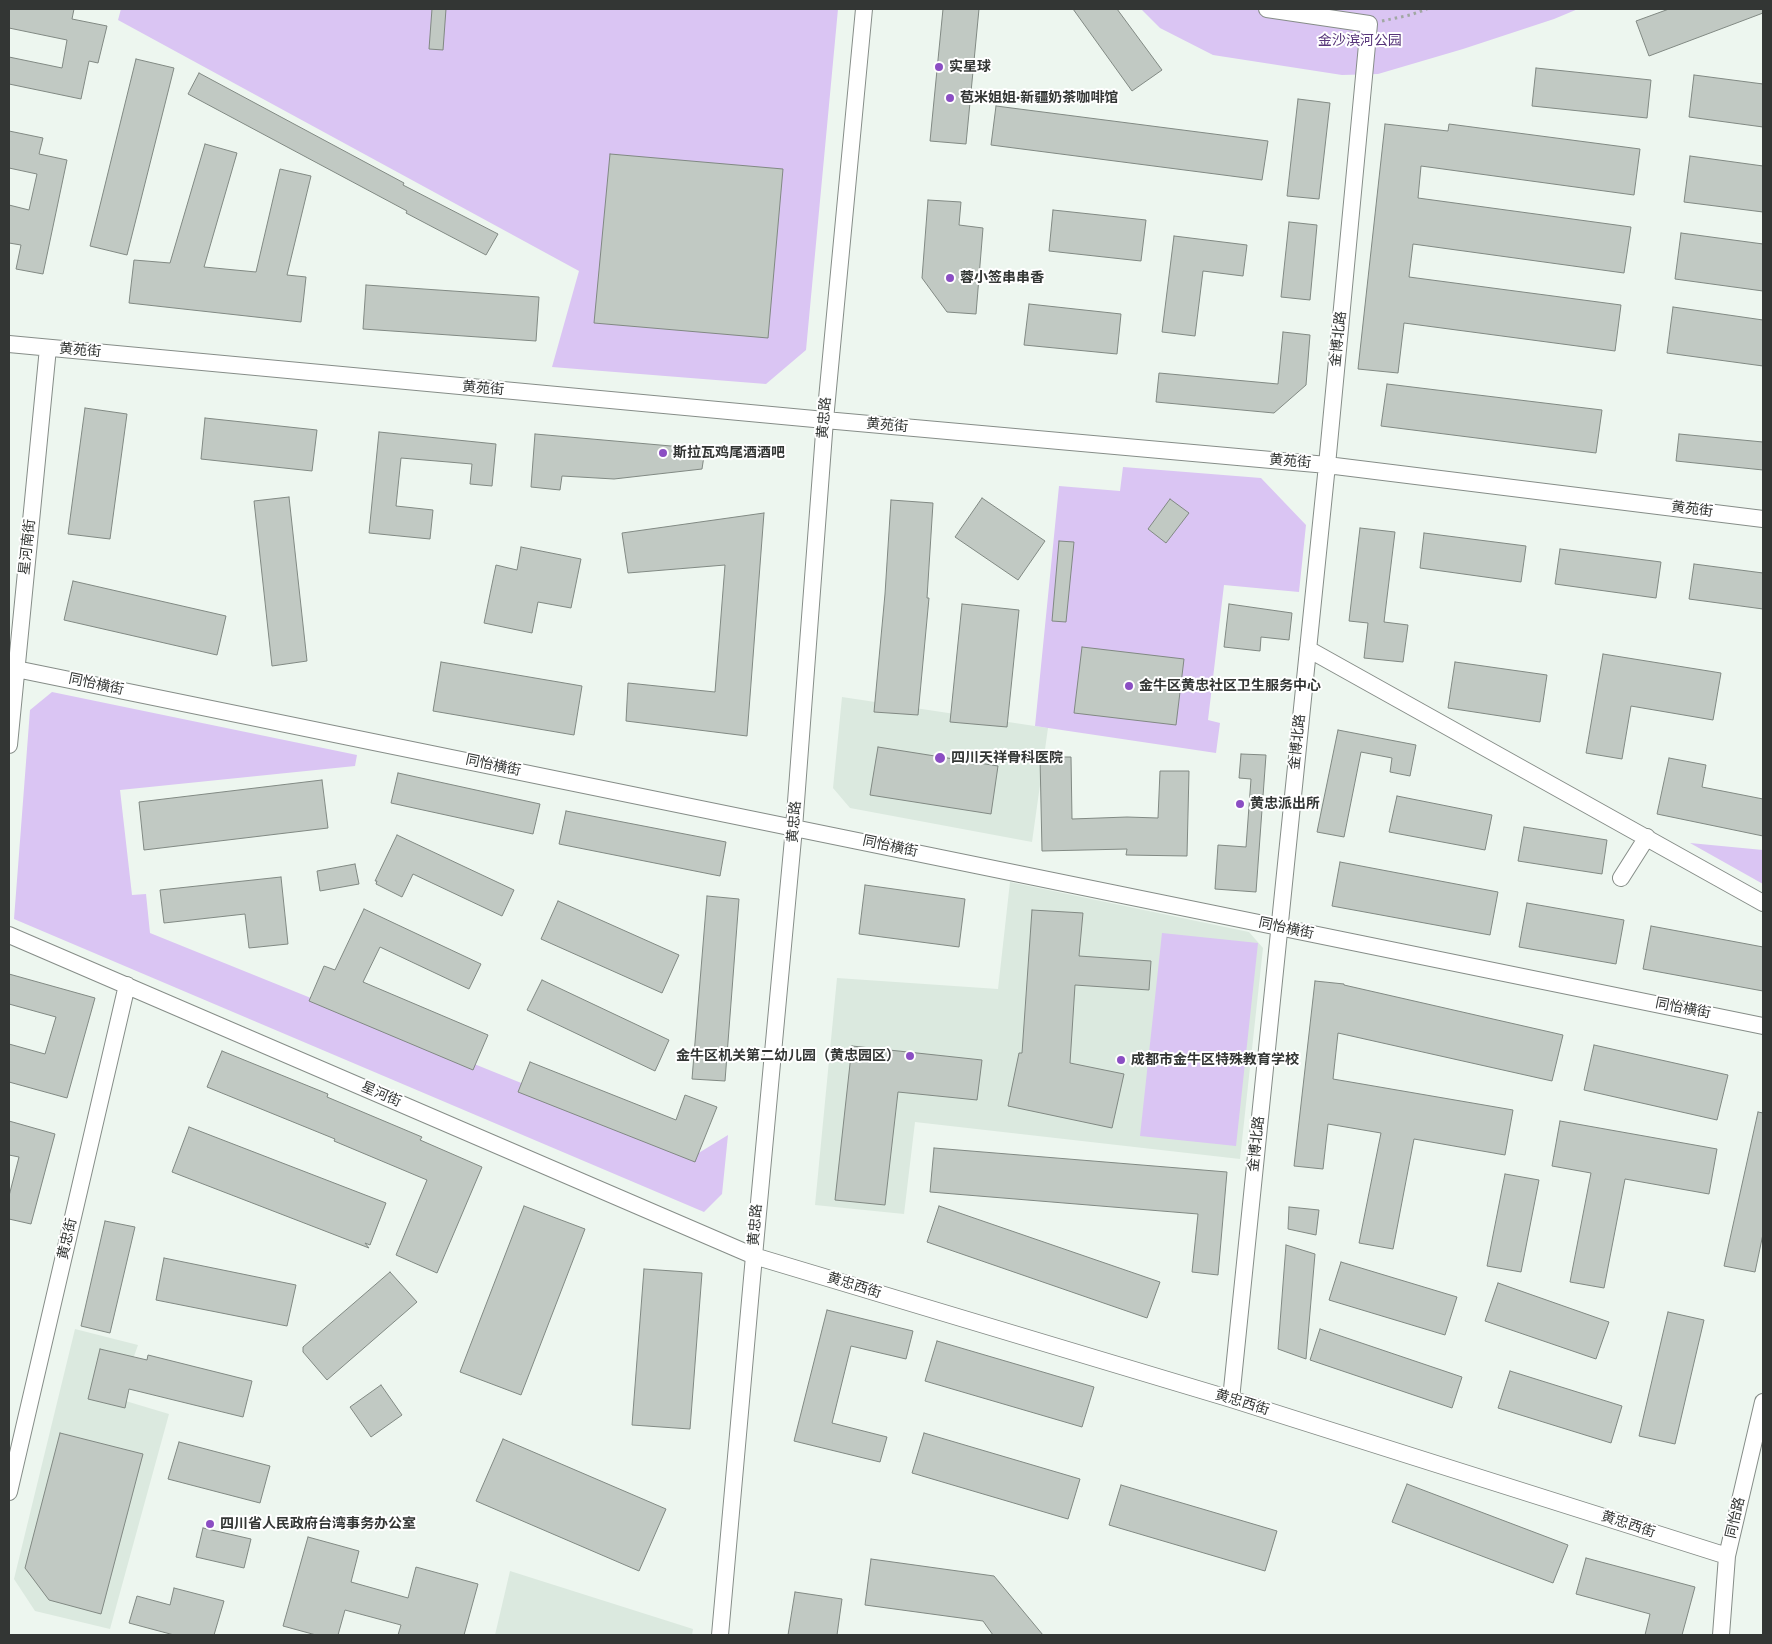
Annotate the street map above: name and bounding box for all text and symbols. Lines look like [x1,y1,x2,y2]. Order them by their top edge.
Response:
park label: 金沙滨河公园 [1318,33,1402,49]
place label: 实星球 [949,59,991,75]
marker: 实星球 [933,61,945,73]
place label: 苞米姐姐·新疆奶茶咖啡馆 [960,90,1118,106]
marker: 苞米姐姐·新疆奶茶咖啡馆 [944,92,956,104]
place label: 蓉小签串串香 [960,270,1044,286]
marker: 蓉小签串串香 [944,272,956,284]
street label: 金博北路 [1328,310,1350,368]
street label: 黄苑街 [58,341,102,361]
street label: 黄苑街 [461,379,505,399]
street label: 黄忠路 [815,396,835,440]
street label: 黄苑街 [865,416,909,436]
place label: 斯拉瓦鸡尾酒酒吧 [673,445,785,461]
marker: 斯拉瓦鸡尾酒酒吧 [657,447,669,459]
street label: 黄苑街 [1268,452,1312,472]
street label: 黄苑街 [1670,499,1714,521]
street label: 星河南街 [17,518,39,576]
street label: 同怡横街 [67,671,125,699]
place label: 金牛区黄忠社区卫生服务中心 [1139,678,1321,694]
marker: 金牛区黄忠社区卫生服务中心 [1123,680,1135,692]
street label: 金博北路 [1287,713,1309,771]
place label: 四川天祥骨科医院 [951,750,1063,766]
marker: 四川天祥骨科医院 [933,751,947,765]
street label: 同怡横街 [464,752,522,780]
place label: 黄忠派出所 [1250,796,1320,812]
marker: 黄忠派出所 [1234,798,1246,810]
street label: 黄忠路 [785,800,805,844]
street label: 同怡横街 [861,833,919,861]
street label: 同怡横街 [1257,915,1315,943]
street label: 同怡横街 [1654,995,1712,1023]
place label: 金牛区机关第二幼儿园（黄忠园区） [676,1048,900,1064]
marker: 金牛区机关第二幼儿园（黄忠园区） [904,1050,916,1062]
place label: 成都市金牛区特殊教育学校 [1131,1052,1299,1068]
marker: 成都市金牛区特殊教育学校 [1115,1054,1127,1066]
street label: 星河街 [358,1079,404,1111]
street label: 金博北路 [1246,1115,1268,1173]
street label: 黄忠路 [746,1203,766,1247]
street label: 黄忠街 [55,1217,81,1261]
street label: 黄忠西街 [825,1270,883,1302]
street label: 黄忠西街 [1213,1387,1271,1419]
street label: 同怡路 [1723,1496,1749,1540]
street label: 黄忠西街 [1599,1508,1657,1542]
place label: 四川省人民政府台湾事务办公室 [220,1516,416,1532]
marker: 四川省人民政府台湾事务办公室 [204,1518,216,1530]

